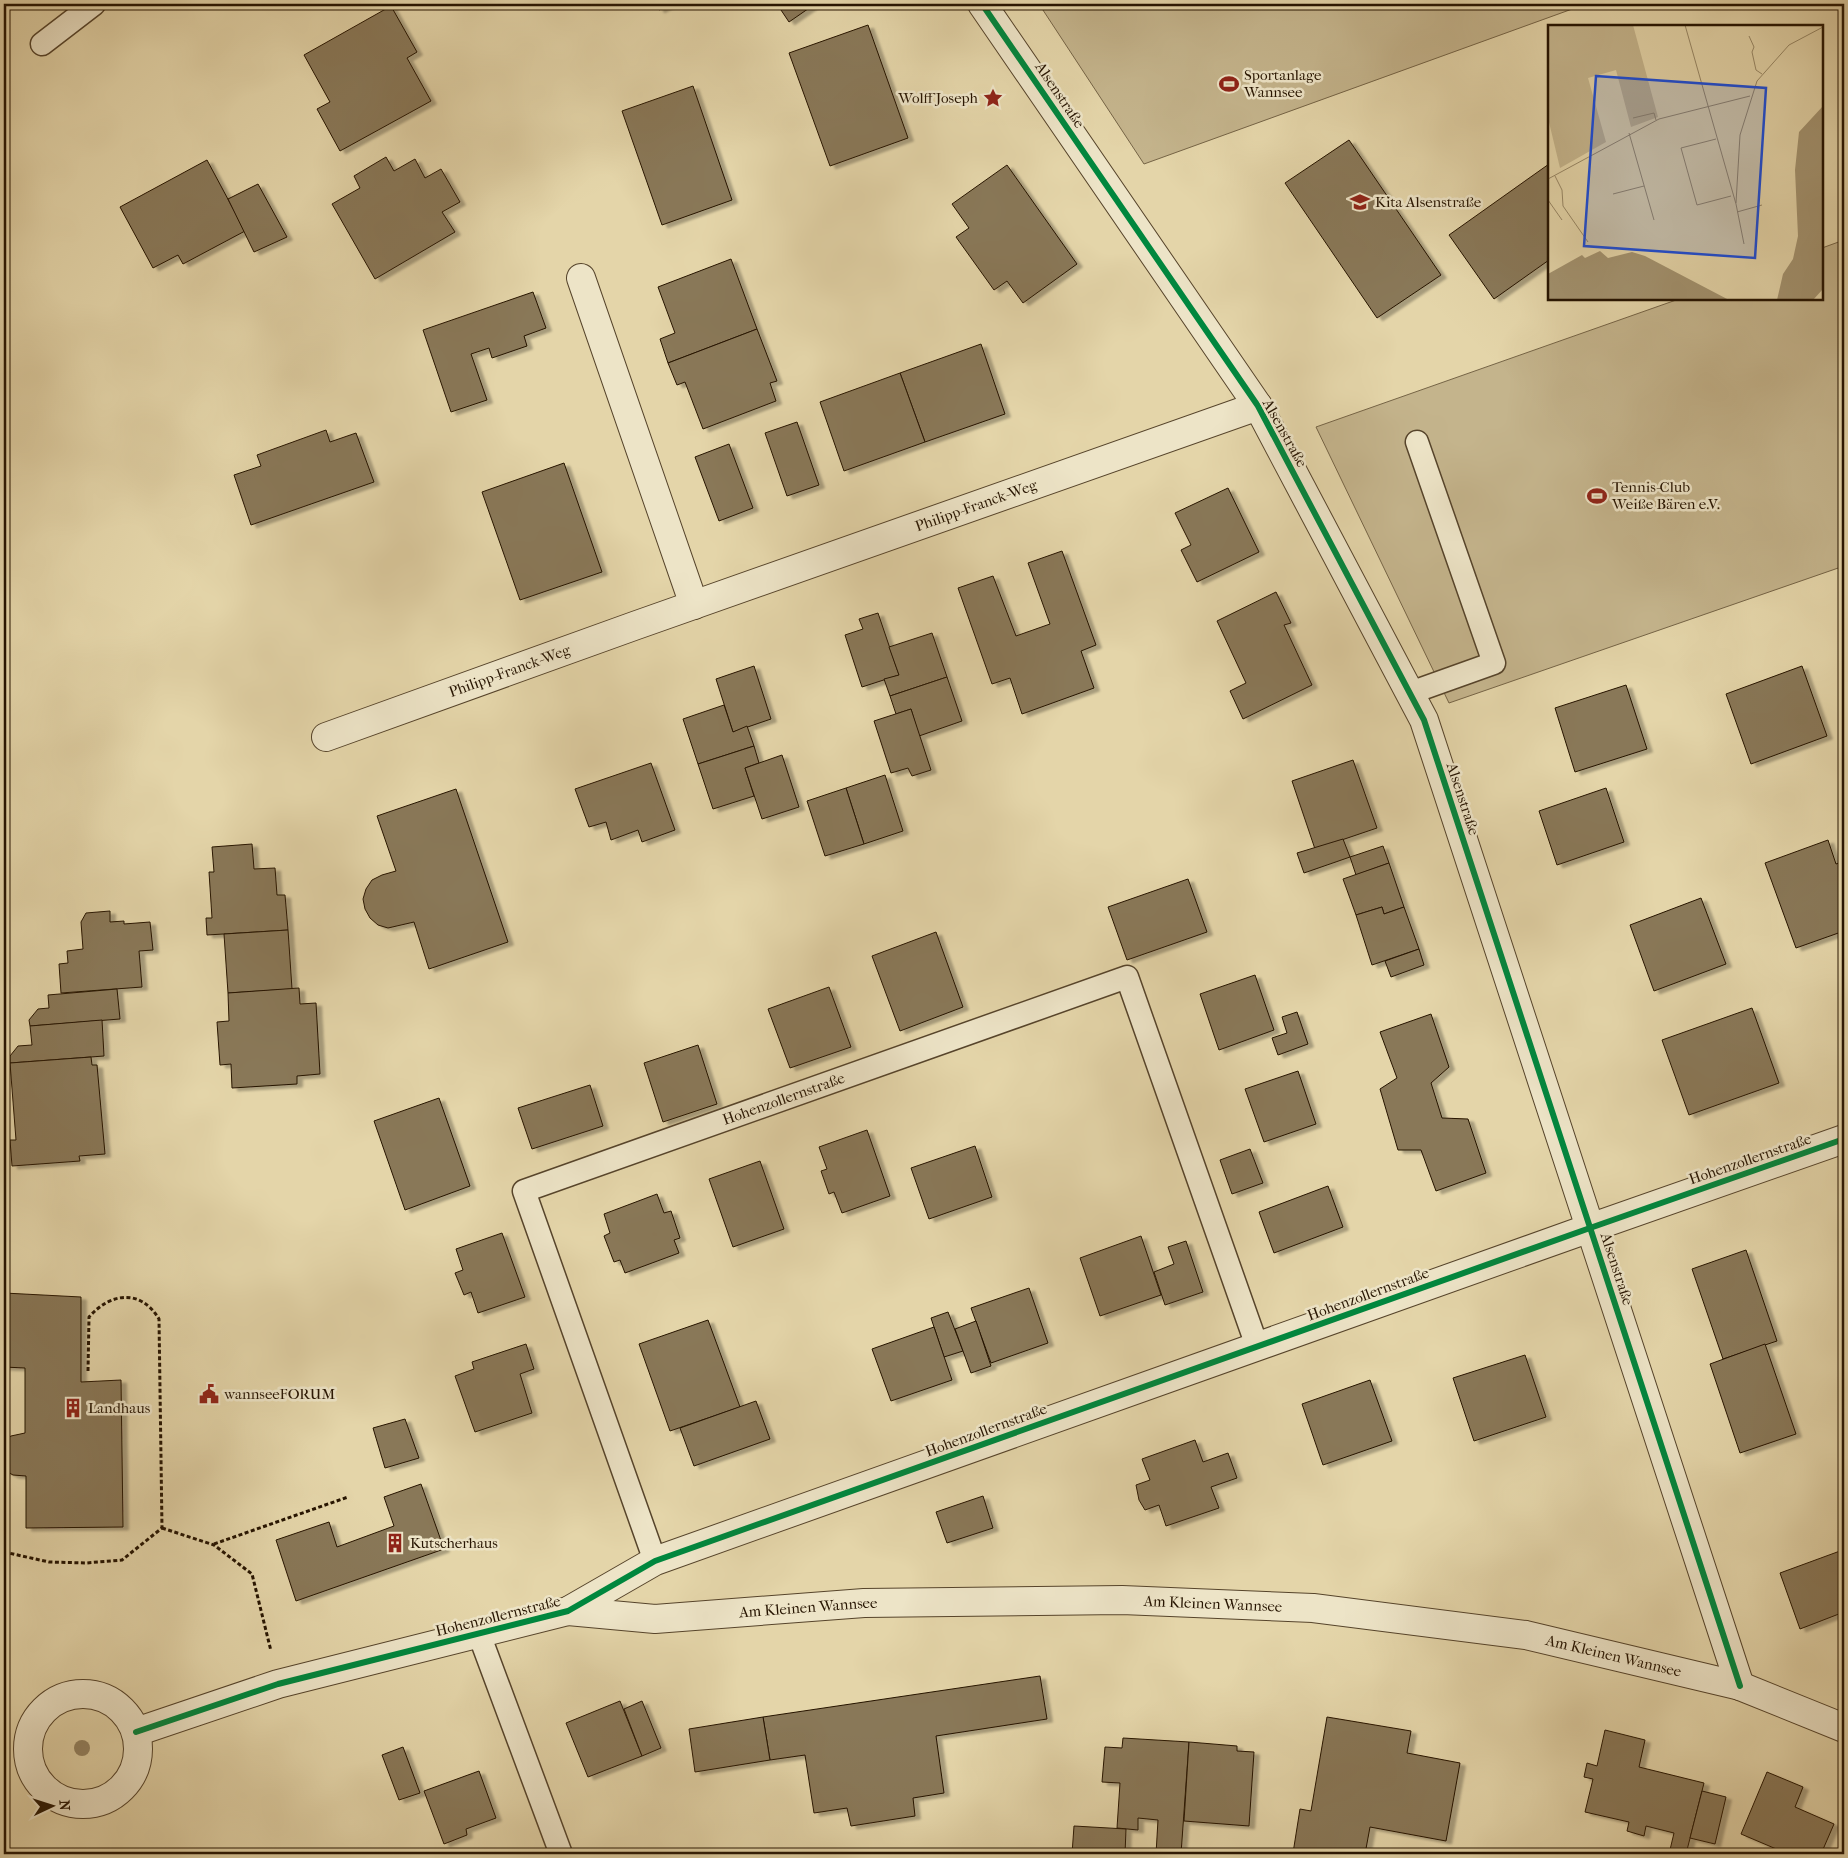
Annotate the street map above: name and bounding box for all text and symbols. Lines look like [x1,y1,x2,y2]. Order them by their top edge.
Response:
inset map [1548,25,1823,300]
street label: Alsenstraße [1031,58,1089,132]
place label: Sportanlage Wannsee [1243,66,1322,101]
sports icon: Sportanlage Wannsee [1218,73,1240,95]
place icon: Wolff Joseph [982,87,1004,109]
place label: Wolff Joseph [897,89,979,107]
school or university icon: Kita Alsenstraße [1349,191,1371,213]
place label: Kita Alsenstraße [1375,193,1482,211]
street label: Alsenstraße [1258,395,1311,471]
street label: Philipp-Franck-Weg [913,475,1040,535]
place label: Tennis-Club Weiße Bären e.V. [1611,478,1720,513]
sports icon: Tennis-Club Weiße Bären e.V. [1586,485,1608,507]
street label: Philipp-Franck-Weg [446,640,574,701]
street label: Alsenstraße [1442,759,1483,838]
street label: Hohenzollernstraße [720,1069,848,1129]
street label: Hohenzollernstraße [1686,1129,1814,1188]
street label: Alsenstraße [1596,1229,1637,1308]
street label: Hohenzollernstraße [1305,1263,1432,1324]
public building icon: wannseeFORUM [198,1383,220,1405]
place label: wannseeFORUM [223,1385,335,1403]
building icon: Landhaus [62,1397,84,1419]
place label: Landhaus [88,1399,151,1417]
street label: Hohenzollernstraße [923,1399,1050,1460]
building icon: Kutscherhaus [384,1532,406,1554]
place label: Kutscherhaus [410,1534,498,1552]
street label: Hohenzollernstraße [434,1592,563,1640]
street label: Am Kleinen Wannsee [1142,1592,1283,1616]
street label: Am Kleinen Wannsee [737,1594,878,1622]
street label: Am Kleinen Wannsee [1543,1631,1684,1681]
north arrow [28,1780,78,1830]
text: N [56,1799,73,1811]

